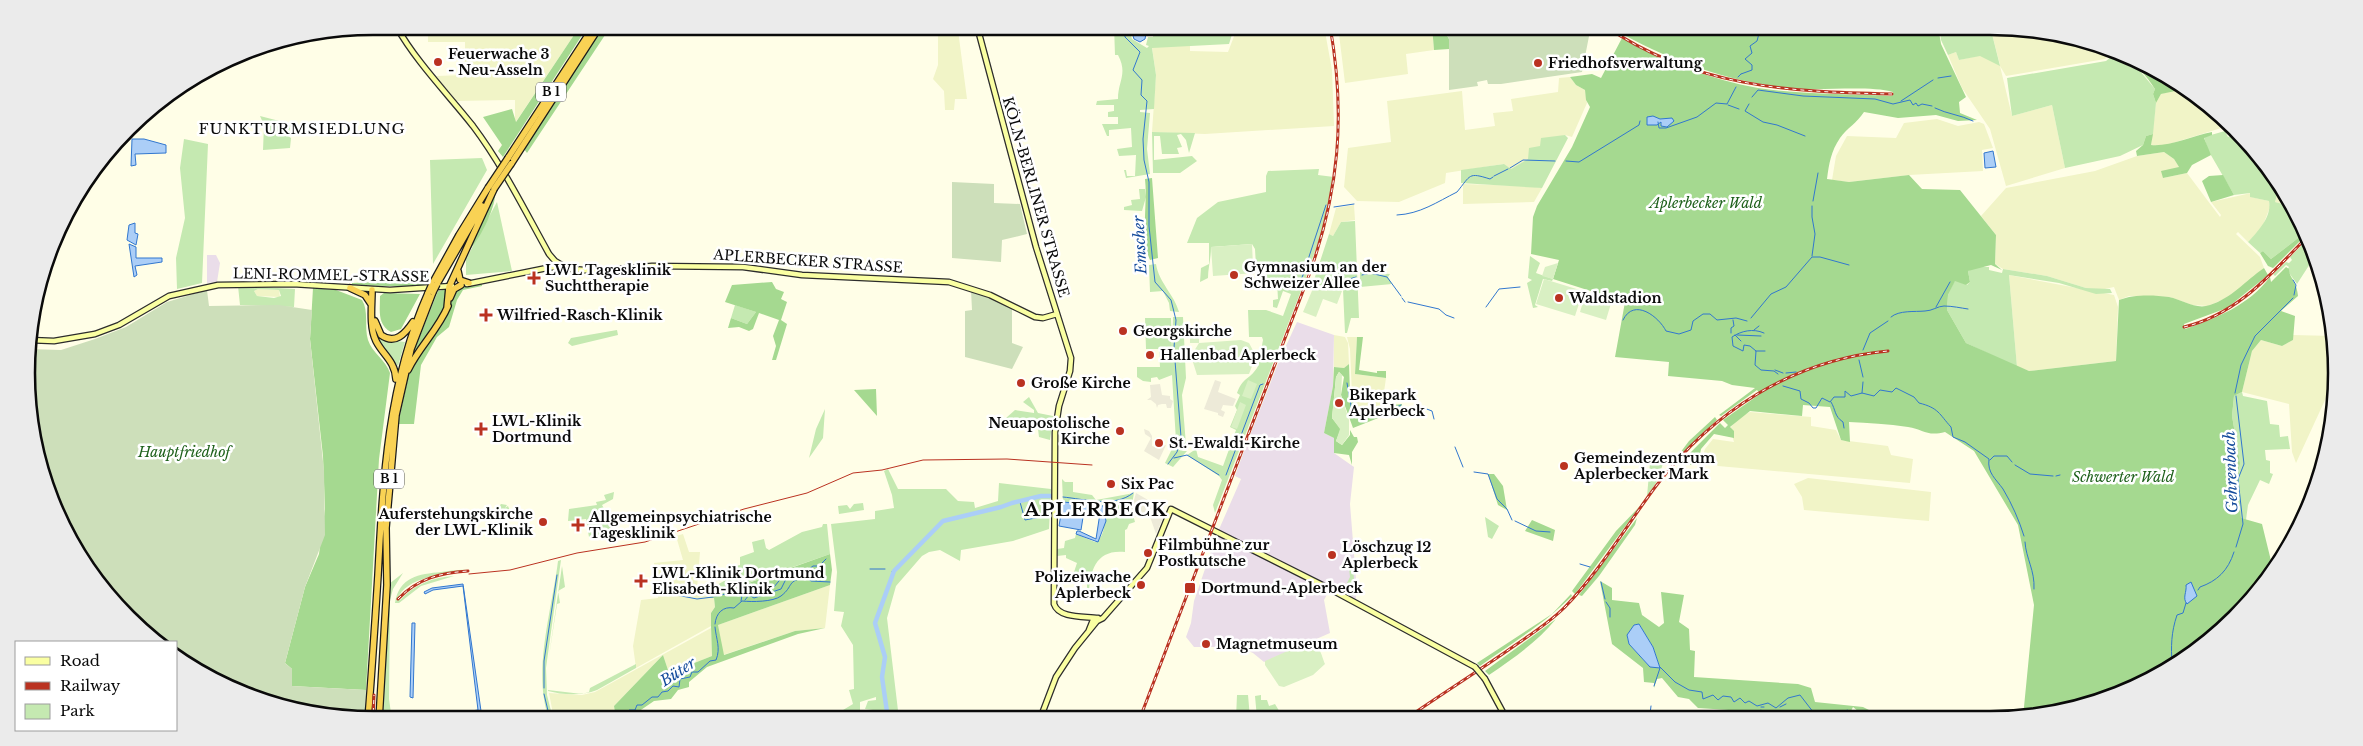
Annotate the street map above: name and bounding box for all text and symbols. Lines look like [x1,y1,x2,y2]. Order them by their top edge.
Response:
place label: Feuerwache 3 - Neu-Asseln [448,45,550,79]
place label: Friedhofsverwaltung [1548,54,1703,72]
marker: Feuerwache 3 - Neu-Asseln [432,56,444,68]
marker: Friedhofsverwaltung [1532,57,1544,69]
road number: B 1 [536,82,566,101]
street label: KÖLN-BERLINER STRASSE [999,94,1074,299]
district label: FUNKTURMSIEDLUNG [198,119,406,138]
park label: Aplerbecker Wald [1648,194,1763,212]
water label: Emscher [1128,214,1151,276]
street label: APLERBECKER STRASSE [712,245,903,277]
place label: Gymnasium an der Schweizer Allee [1244,258,1386,292]
place label: LWL Tagesklinik Suchttherapie [545,261,672,295]
street label: LENI-ROMMEL-STRASSE [233,264,429,286]
marker: Gymnasium an der Schweizer Allee [1228,269,1240,281]
marker: LWL Tagesklinik Suchttherapie [527,271,541,285]
place label: Waldstadion [1568,289,1662,307]
marker: Waldstadion [1553,292,1565,304]
place label: Wilfried-Rasch-Klinik [496,306,663,324]
marker: Wilfried-Rasch-Klinik [479,308,493,322]
place label: Georgskirche [1133,322,1232,340]
marker: Georgskirche [1117,325,1129,337]
place label: Hallenbad Aplerbeck [1160,346,1317,364]
marker: Hallenbad Aplerbeck [1144,349,1156,361]
place label: Große Kirche [1031,374,1131,392]
marker: Große Kirche [1015,377,1027,389]
place label: Bikepark Aplerbeck [1348,386,1426,420]
marker: Bikepark Aplerbeck [1333,397,1345,409]
place label: LWL-Klinik Dortmund [492,412,582,446]
place label: Neuapostolische Kirche [988,414,1110,448]
marker: LWL-Klinik Dortmund [474,422,488,436]
marker: Neuapostolische Kirche [1114,425,1126,437]
water label: Gehrenbach [2220,430,2241,513]
place label: St.-Ewaldi-Kirche [1169,434,1300,452]
marker: St.-Ewaldi-Kirche [1153,437,1165,449]
park label: Hauptfriedhof [137,443,233,461]
place label: Gemeindezentrum Aplerbecker Mark [1573,449,1716,483]
marker: Gemeindezentrum Aplerbecker Mark [1558,460,1570,472]
park label: Schwerter Wald [2072,468,2175,486]
road number: B 1 [374,469,404,488]
place label: Six Pac [1121,475,1174,493]
marker: Six Pac [1105,478,1117,490]
district label: APLERBECK [1023,498,1168,521]
place label: Auferstehungskirche der LWL-Klinik [377,505,534,539]
place label: Allgemeinpsychiatrische Tagesklinik [588,508,772,542]
marker: Auferstehungskirche der LWL-Klinik [537,516,549,528]
marker: Allgemeinpsychiatrische Tagesklinik [571,518,585,532]
place label: Filmbühne zur Postkutsche [1158,536,1269,570]
place label: Löschzug 12 Aplerbeck [1341,538,1431,572]
marker: Filmbühne zur Postkutsche [1142,547,1154,559]
marker: Löschzug 12 Aplerbeck [1326,549,1338,561]
place label: LWL-Klinik Dortmund Elisabeth-Klinik [652,564,825,598]
place label: Polizeiwache Aplerbeck [1035,568,1132,602]
marker: LWL-Klinik Dortmund Elisabeth-Klinik [634,574,648,588]
marker: Polizeiwache Aplerbeck [1135,579,1147,591]
place label: Dortmund-Aplerbeck [1201,579,1364,597]
marker: Dortmund-Aplerbeck [1183,581,1197,595]
place label: Magnetmuseum [1216,635,1338,653]
marker: Magnetmuseum [1200,638,1212,650]
legend [15,641,178,731]
text: Road [60,651,100,670]
water label: Büter [655,652,700,691]
text: Railway [60,676,121,695]
text: Park [60,701,96,720]

